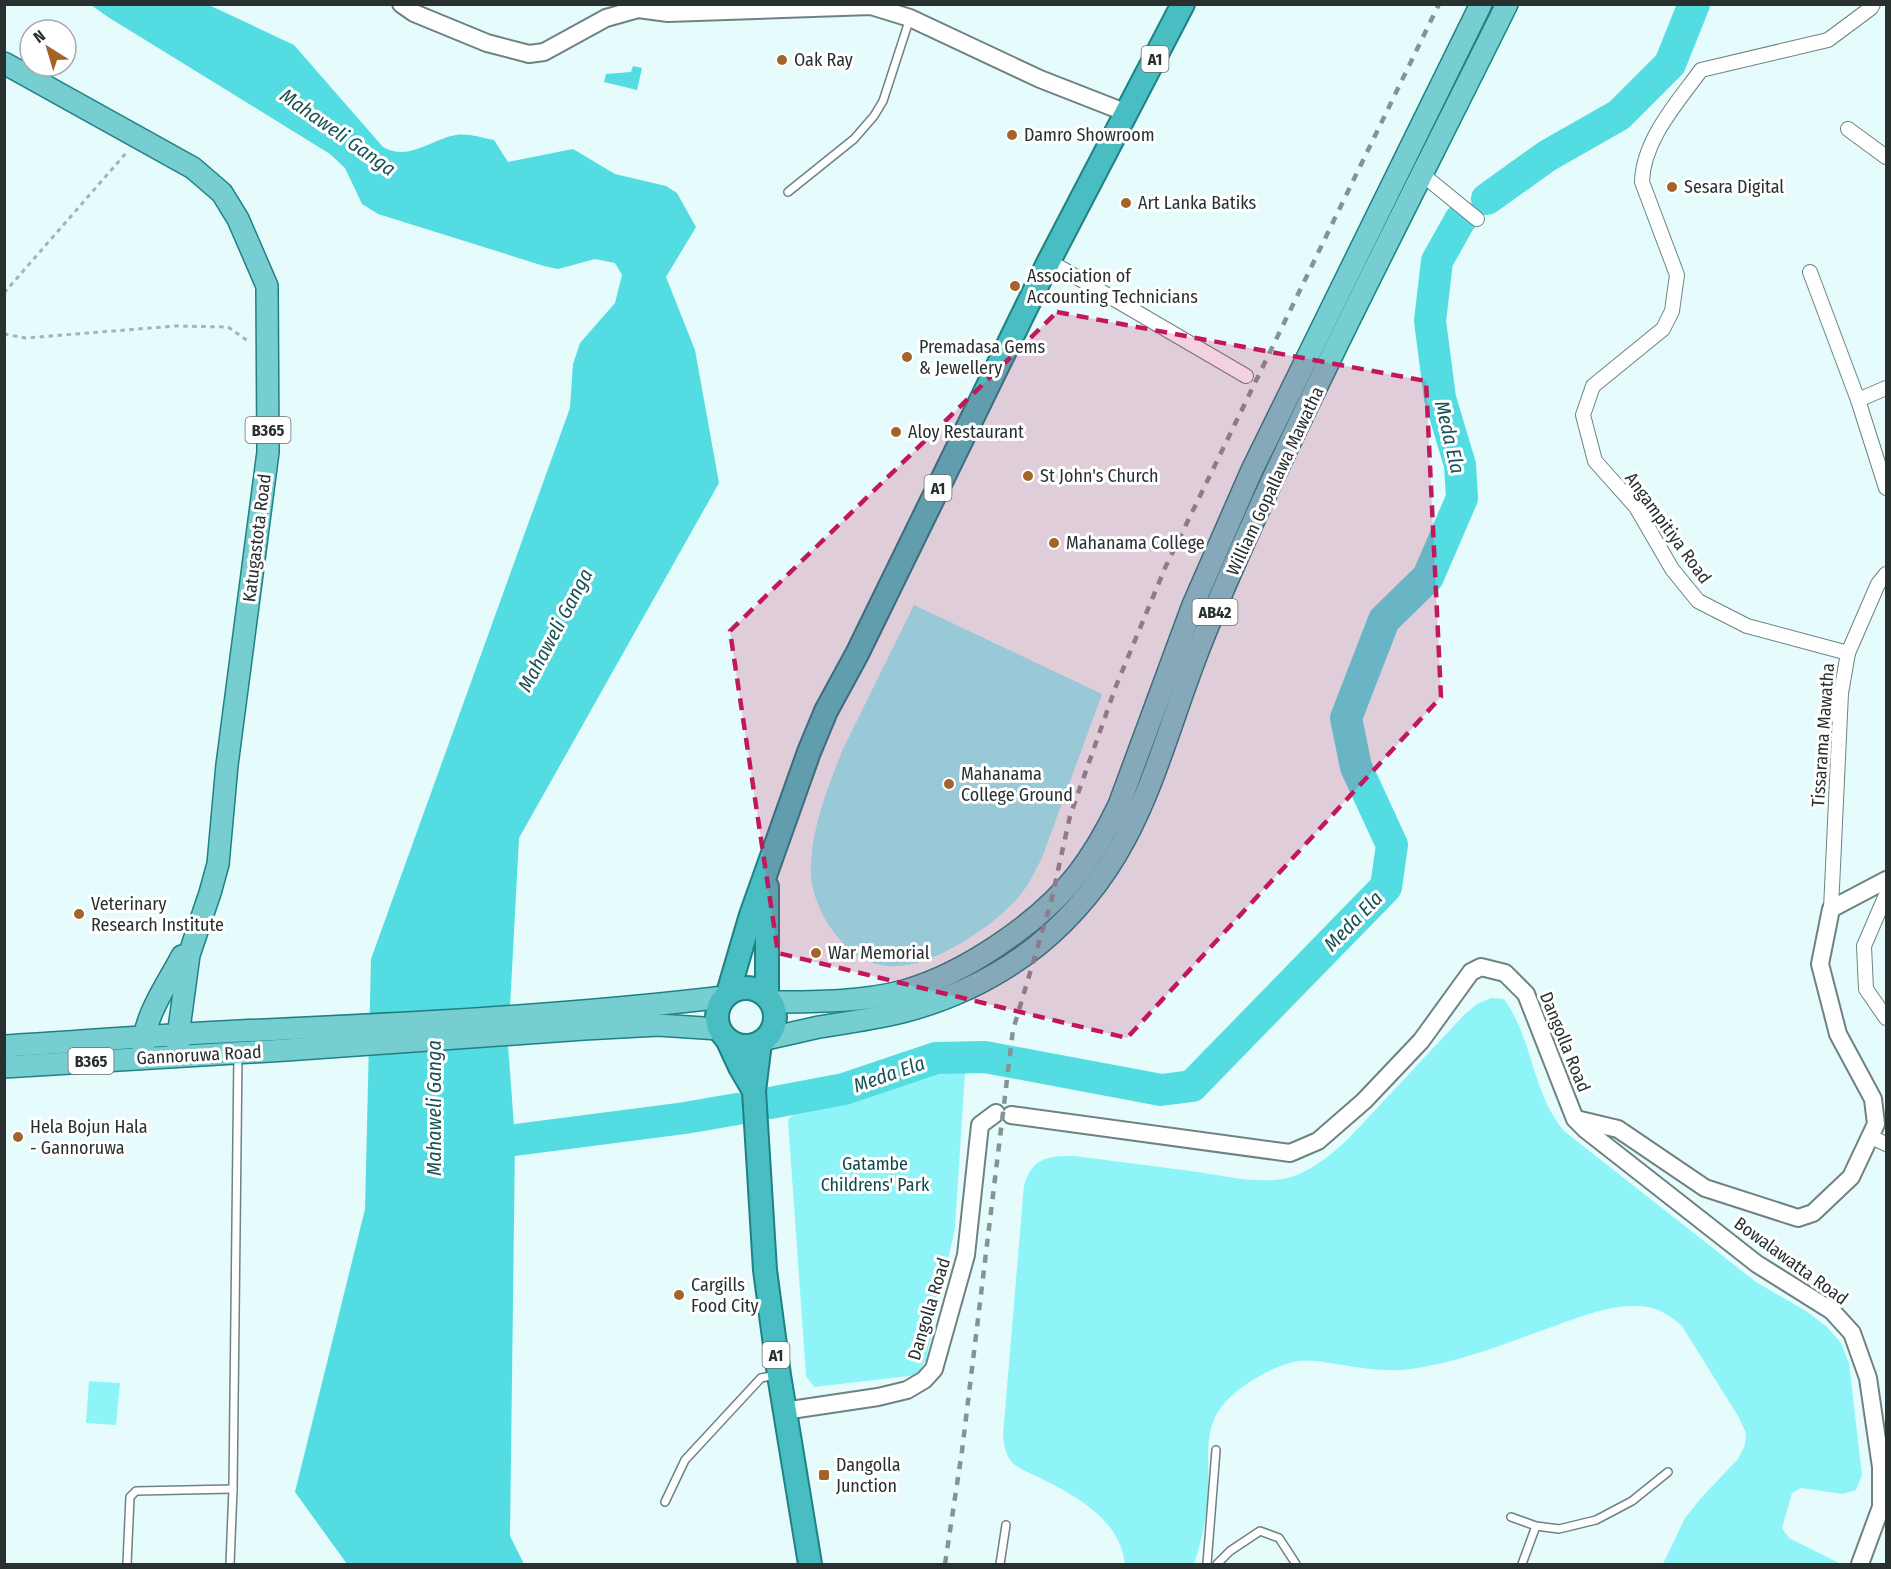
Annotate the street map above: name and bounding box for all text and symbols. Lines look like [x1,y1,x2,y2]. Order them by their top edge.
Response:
north arrow [18,18,78,78]
text: N [30,26,49,47]
road number: A1 [1142,46,1168,72]
place label: Oak Ray [794,49,853,71]
marker: Oak Ray [775,53,789,67]
water label: Mahaweli Ganga [276,83,400,181]
place label: Damro Showroom [1024,124,1155,146]
marker: Damro Showroom [1005,128,1019,142]
place label: Sesara Digital [1684,176,1784,198]
marker: Sesara Digital [1665,180,1679,194]
place label: Art Lanka Batiks [1138,192,1257,214]
marker: Art Lanka Batiks [1119,196,1133,210]
place label: Association of Accounting Technicians [1027,265,1198,308]
marker: Association of Accounting Technicians [1008,279,1022,293]
place label: Premadasa Gems & Jewellery [919,336,1045,379]
marker: Premadasa Gems & Jewellery [900,350,914,364]
street label: William Gopallawa Mawatha [1222,383,1328,579]
water label: Meda Ela [1430,398,1470,476]
road number: B365 [246,417,290,443]
place label: Aloy Restaurant [908,421,1024,443]
marker: Aloy Restaurant [889,425,903,439]
place label: St John's Church [1040,465,1158,487]
street label: Angampitiya Road [1620,468,1716,588]
marker: St John's Church [1021,469,1035,483]
street label: Katugastota Road [238,473,276,603]
road number: A1 [924,475,952,501]
place label: Mahanama College [1066,532,1205,554]
marker: Mahanama College [1047,536,1061,550]
water label: Mahaweli Ganga [513,564,597,696]
road number: AB42 [1192,599,1238,625]
street label: Tissarama Mawatha [1807,662,1839,808]
place label: Mahanama College Ground [961,763,1073,806]
marker: Mahanama College Ground [942,777,956,791]
water label: Meda Ela [1319,886,1387,956]
place label: Veterinary Research Institute [91,893,224,936]
marker: Veterinary Research Institute [72,907,86,921]
place label: War Memorial [828,942,930,964]
marker: War Memorial [809,946,823,960]
street label: Dangolla Road [1535,989,1595,1095]
water label: Mahaweli Ganga [422,1040,446,1176]
street label: Gannoruwa Road [136,1041,262,1069]
road number: B365 [68,1048,113,1074]
water label: Meda Ela [850,1051,928,1097]
place label: Hela Bojun Hala - Gannoruwa [30,1116,148,1159]
marker: Hela Bojun Hala - Gannoruwa [11,1130,25,1144]
park label: Gatambe Childrens' Park [821,1153,930,1196]
street label: Bowalawatta Road [1730,1212,1852,1310]
street label: Dangolla Road [903,1255,955,1363]
place label: Cargills Food City [691,1274,759,1317]
marker: Cargills Food City [672,1288,686,1302]
road number: A1 [762,1342,790,1368]
place label: Dangolla Junction [836,1454,901,1497]
marker: Dangolla Junction [817,1468,831,1482]

